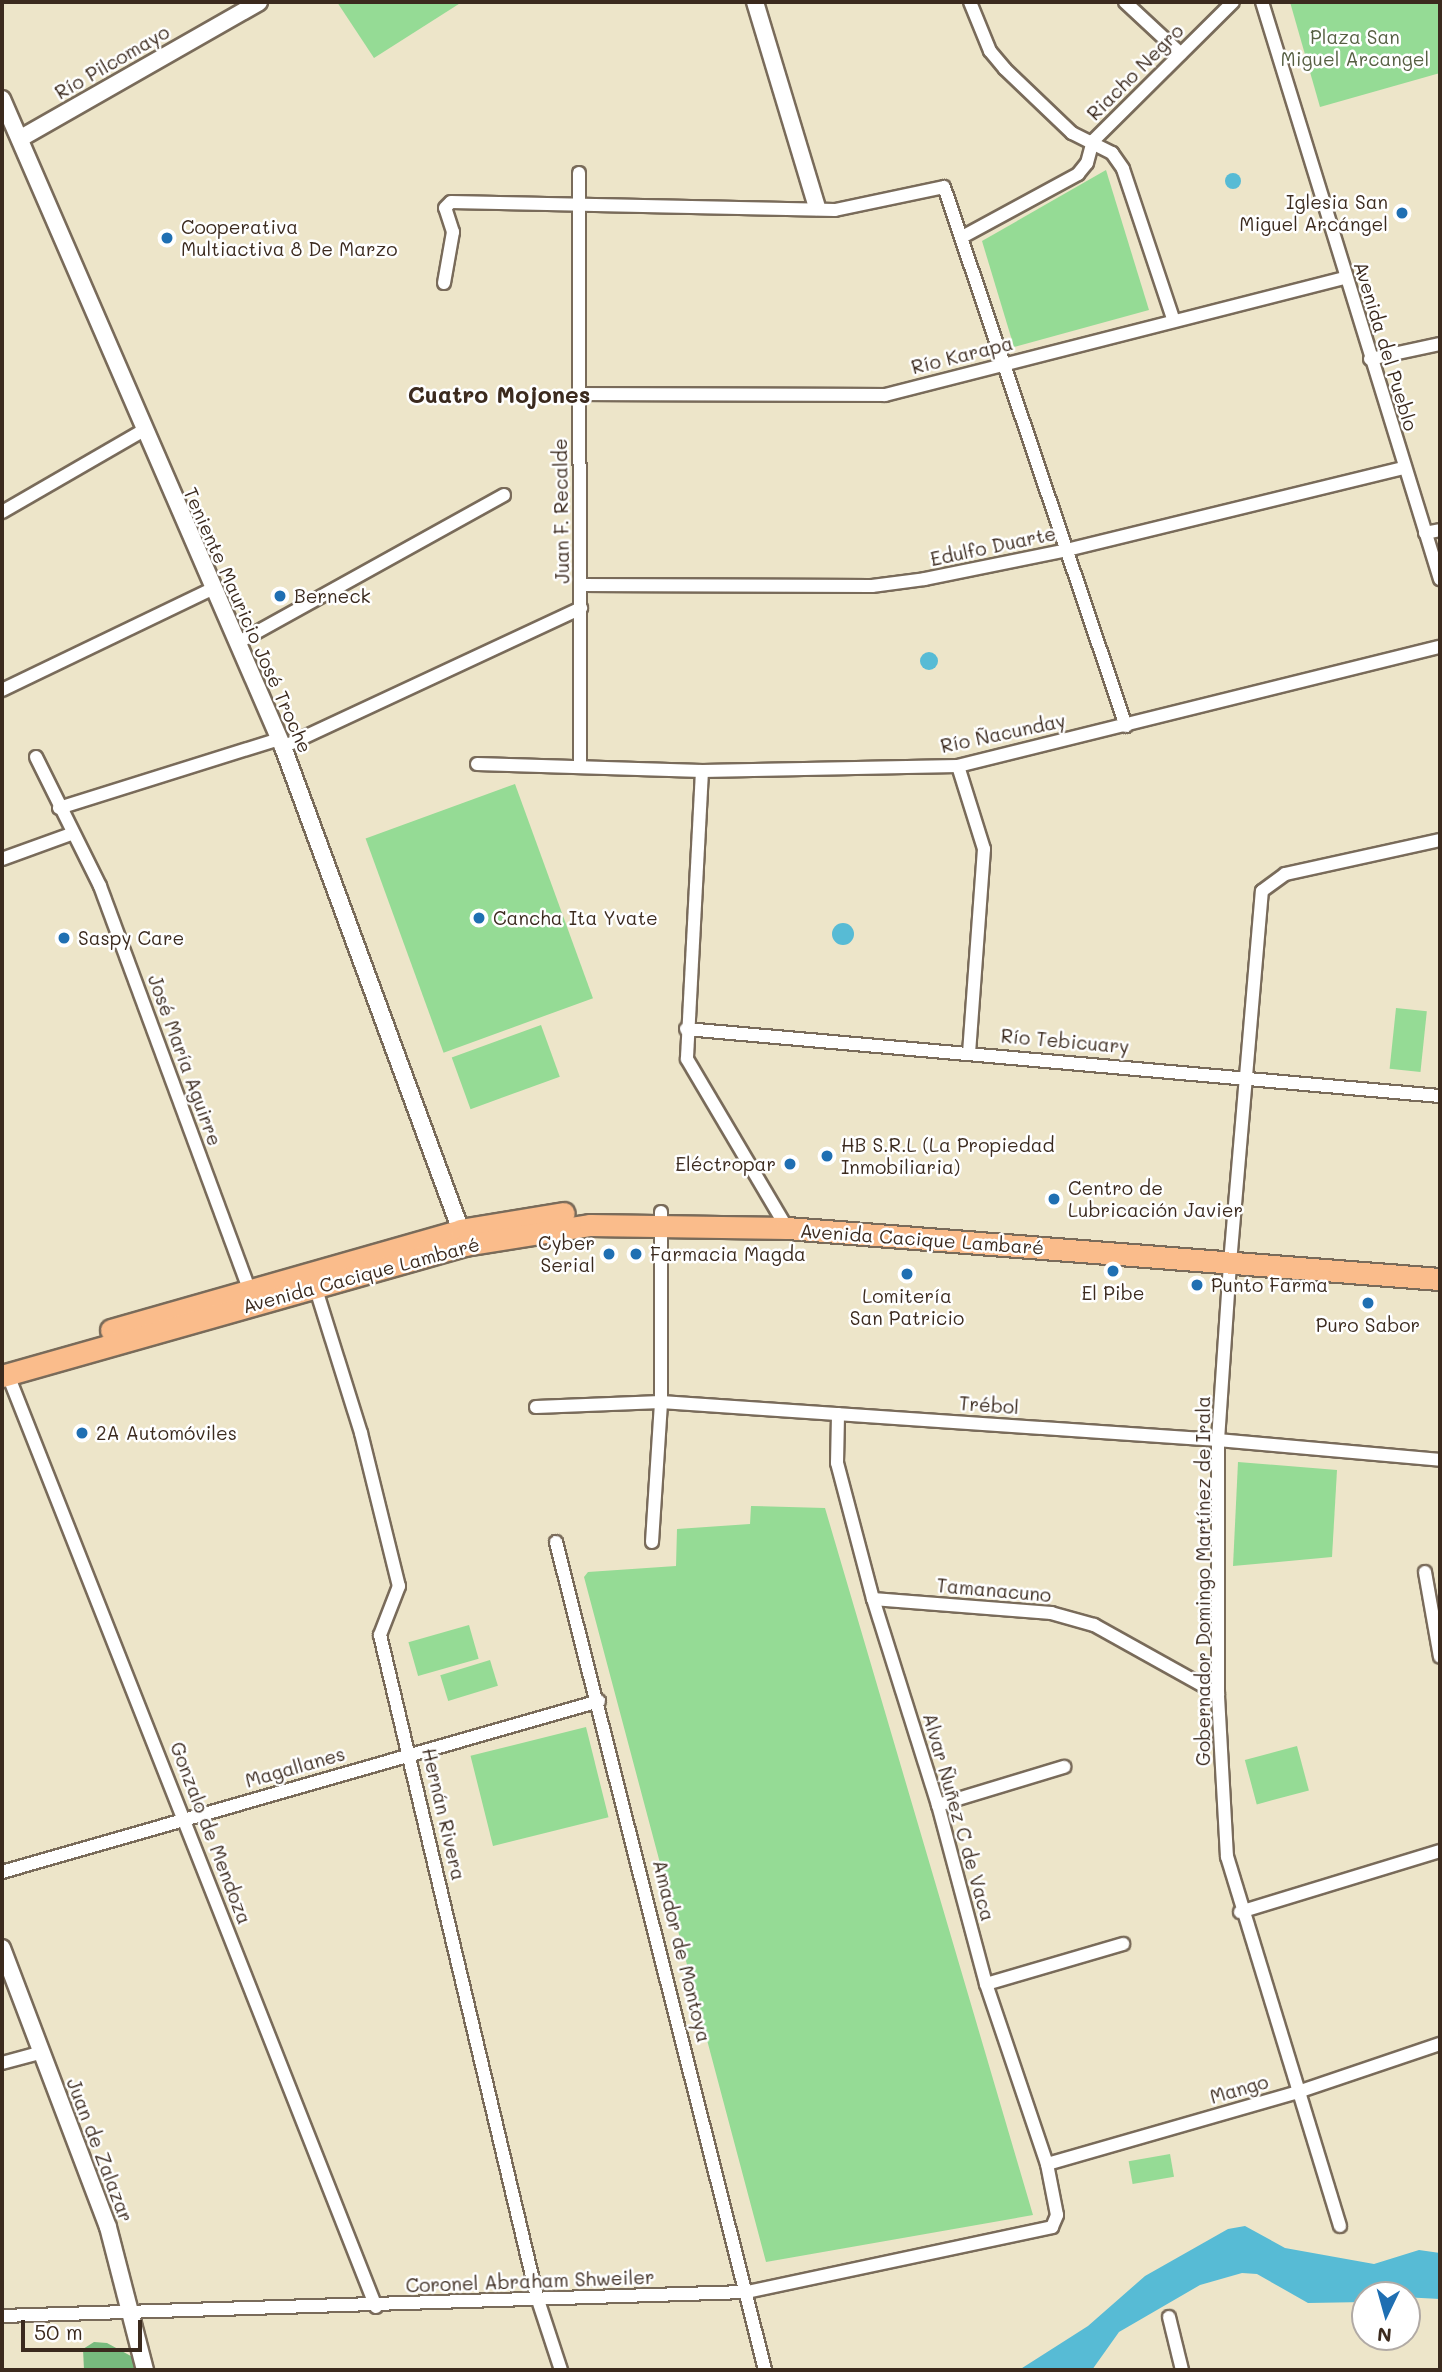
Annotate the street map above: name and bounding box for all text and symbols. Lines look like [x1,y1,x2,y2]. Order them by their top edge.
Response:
street label: Riacho Negro [1082,19,1188,125]
street label: Río Pilcomayo [51,20,173,104]
park label: Plaza San Miguel Arcangel [1281,26,1429,70]
place label: Iglesia San Miguel Arcángel [1239,191,1388,235]
marker: Iglesia San Miguel Arcángel [1394,205,1410,221]
place label: Cooperativa Multiactiva 8 De Marzo [181,216,397,260]
marker: Cooperativa Multiactiva 8 De Marzo [159,230,175,246]
street label: Avenida del Pueblo [1349,259,1423,433]
street label: Río Karapa [909,331,1015,379]
district label: Cuatro Mojones [408,380,590,408]
street label: Juan F. Recalde [548,438,574,584]
street label: Teniente Mauricio José Troche [179,484,317,756]
street label: Edulfo Duarte [928,522,1058,570]
place label: Berneck [294,585,371,607]
marker: Berneck [272,588,288,604]
street label: Río Ñacunday [938,709,1068,757]
place label: Cancha Ita Yvate [493,907,658,929]
marker: Cancha Ita Yvate [471,910,487,926]
place label: Saspy Care [78,927,184,949]
marker: Saspy Care [56,930,72,946]
street label: José María Aguirre [143,971,227,1149]
street label: Río Tebicuary [1000,1024,1130,1058]
place label: HB S.R.L (La Propiedad Inmobiliaria) [841,1134,1055,1178]
marker: HB S.R.L (La Propiedad Inmobiliaria) [819,1148,835,1164]
place label: Eléctropar [675,1153,776,1175]
marker: Eléctropar [782,1156,798,1172]
place label: Centro de Lubricación Javier [1068,1177,1243,1221]
marker: Centro de Lubricación Javier [1046,1191,1062,1207]
street label: Avenida Cacique Lambaré [799,1219,1045,1259]
street label: Avenida Cacique Lambaré [240,1232,482,1318]
place label: Cyber Serial [538,1232,595,1276]
place label: Farmacia Magda [650,1243,806,1265]
marker: Cyber Serial [601,1246,617,1262]
marker: Farmacia Magda [628,1246,644,1262]
marker: El Pibe [1105,1263,1121,1279]
marker: Lomitería San Patricio [899,1266,915,1282]
place label: Punto Farma [1211,1274,1328,1296]
marker: Punto Farma [1189,1277,1205,1293]
place label: El Pibe [1081,1282,1145,1304]
place label: Lomitería San Patricio [850,1285,964,1329]
marker: Puro Sabor [1360,1295,1376,1311]
place label: Puro Sabor [1316,1314,1420,1336]
street label: Trébol [958,1392,1020,1418]
street label: Gobernador Domingo Martínez de Irala [1192,1396,1214,1766]
place label: 2A Automóviles [96,1422,237,1444]
marker: 2A Automóviles [74,1425,90,1441]
street label: Tamanacuno [936,1574,1052,1606]
street label: Alvar Ñuñez C de Vaca [918,1710,1000,1924]
street label: Gonzalo de Mendoza [166,1739,256,1927]
street label: Magallanes [242,1742,348,1792]
street label: Hernán Rivera [418,1746,470,1882]
street label: Amador de Montoya [648,1857,716,2045]
street label: Mango [1207,2070,1271,2108]
street label: Juan de Zalazar [62,2075,138,2225]
street label: Coronel Abraham Shweiler [405,2265,655,2297]
north arrow [1351,2281,1421,2351]
scale bar [24,2306,145,2350]
text: 50 m [34,2318,83,2345]
text: N [1376,2322,1393,2349]

